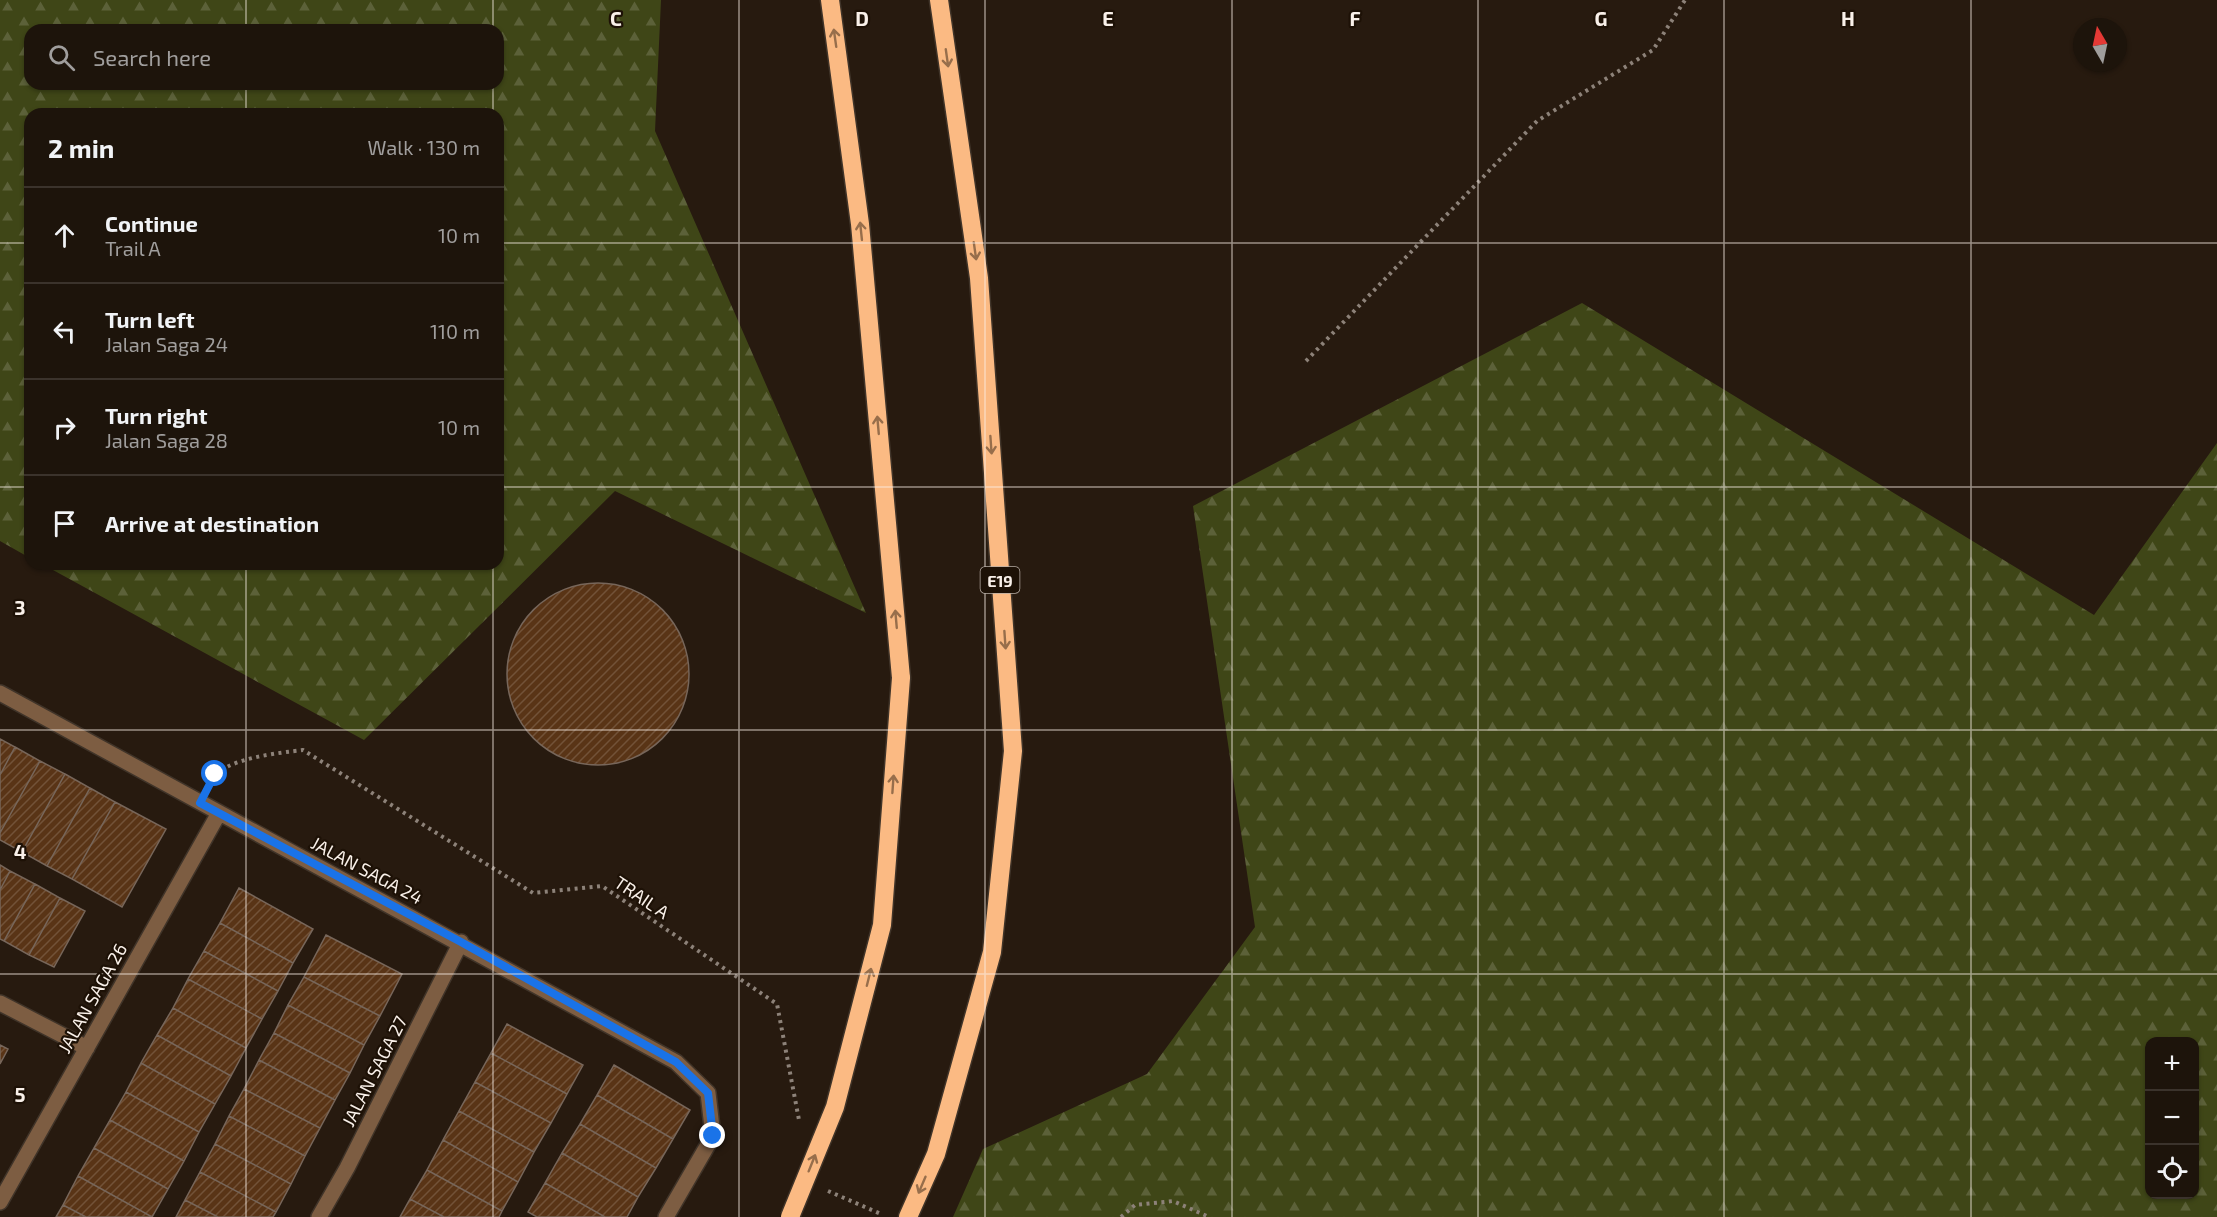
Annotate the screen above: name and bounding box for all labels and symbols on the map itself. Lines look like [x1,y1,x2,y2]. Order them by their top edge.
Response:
text: C [610,6,622,30]
text: D [855,6,869,30]
text: E [1102,6,1114,30]
text: F [1349,6,1361,30]
text: G [1595,6,1607,30]
text: H [1841,6,1855,30]
north arrow [2073,18,2127,72]
one-way arrow [830,28,841,48]
one-way arrow [942,48,953,67]
one-way arrow [855,222,866,242]
one-way arrow [970,241,981,260]
one-way arrow [872,416,883,436]
one-way arrow [986,435,997,455]
road number: E19 [980,567,1020,593]
text: 3 [14,595,26,619]
one-way arrow [890,610,901,630]
one-way arrow [999,629,1010,649]
route start [201,760,227,786]
one-way arrow [888,774,899,794]
street label: JALAN SAGA 24 [308,831,426,909]
text: 4 [14,839,27,863]
street label: TRAIL A [611,871,674,924]
street label: JALAN SAGA 26 [53,939,131,1057]
one-way arrow [863,967,875,986]
street label: JALAN SAGA 27 [337,1012,411,1130]
text: 5 [14,1082,26,1106]
route end [699,1122,725,1148]
one-way arrow [807,1154,818,1173]
one-way arrow [916,1176,927,1194]

